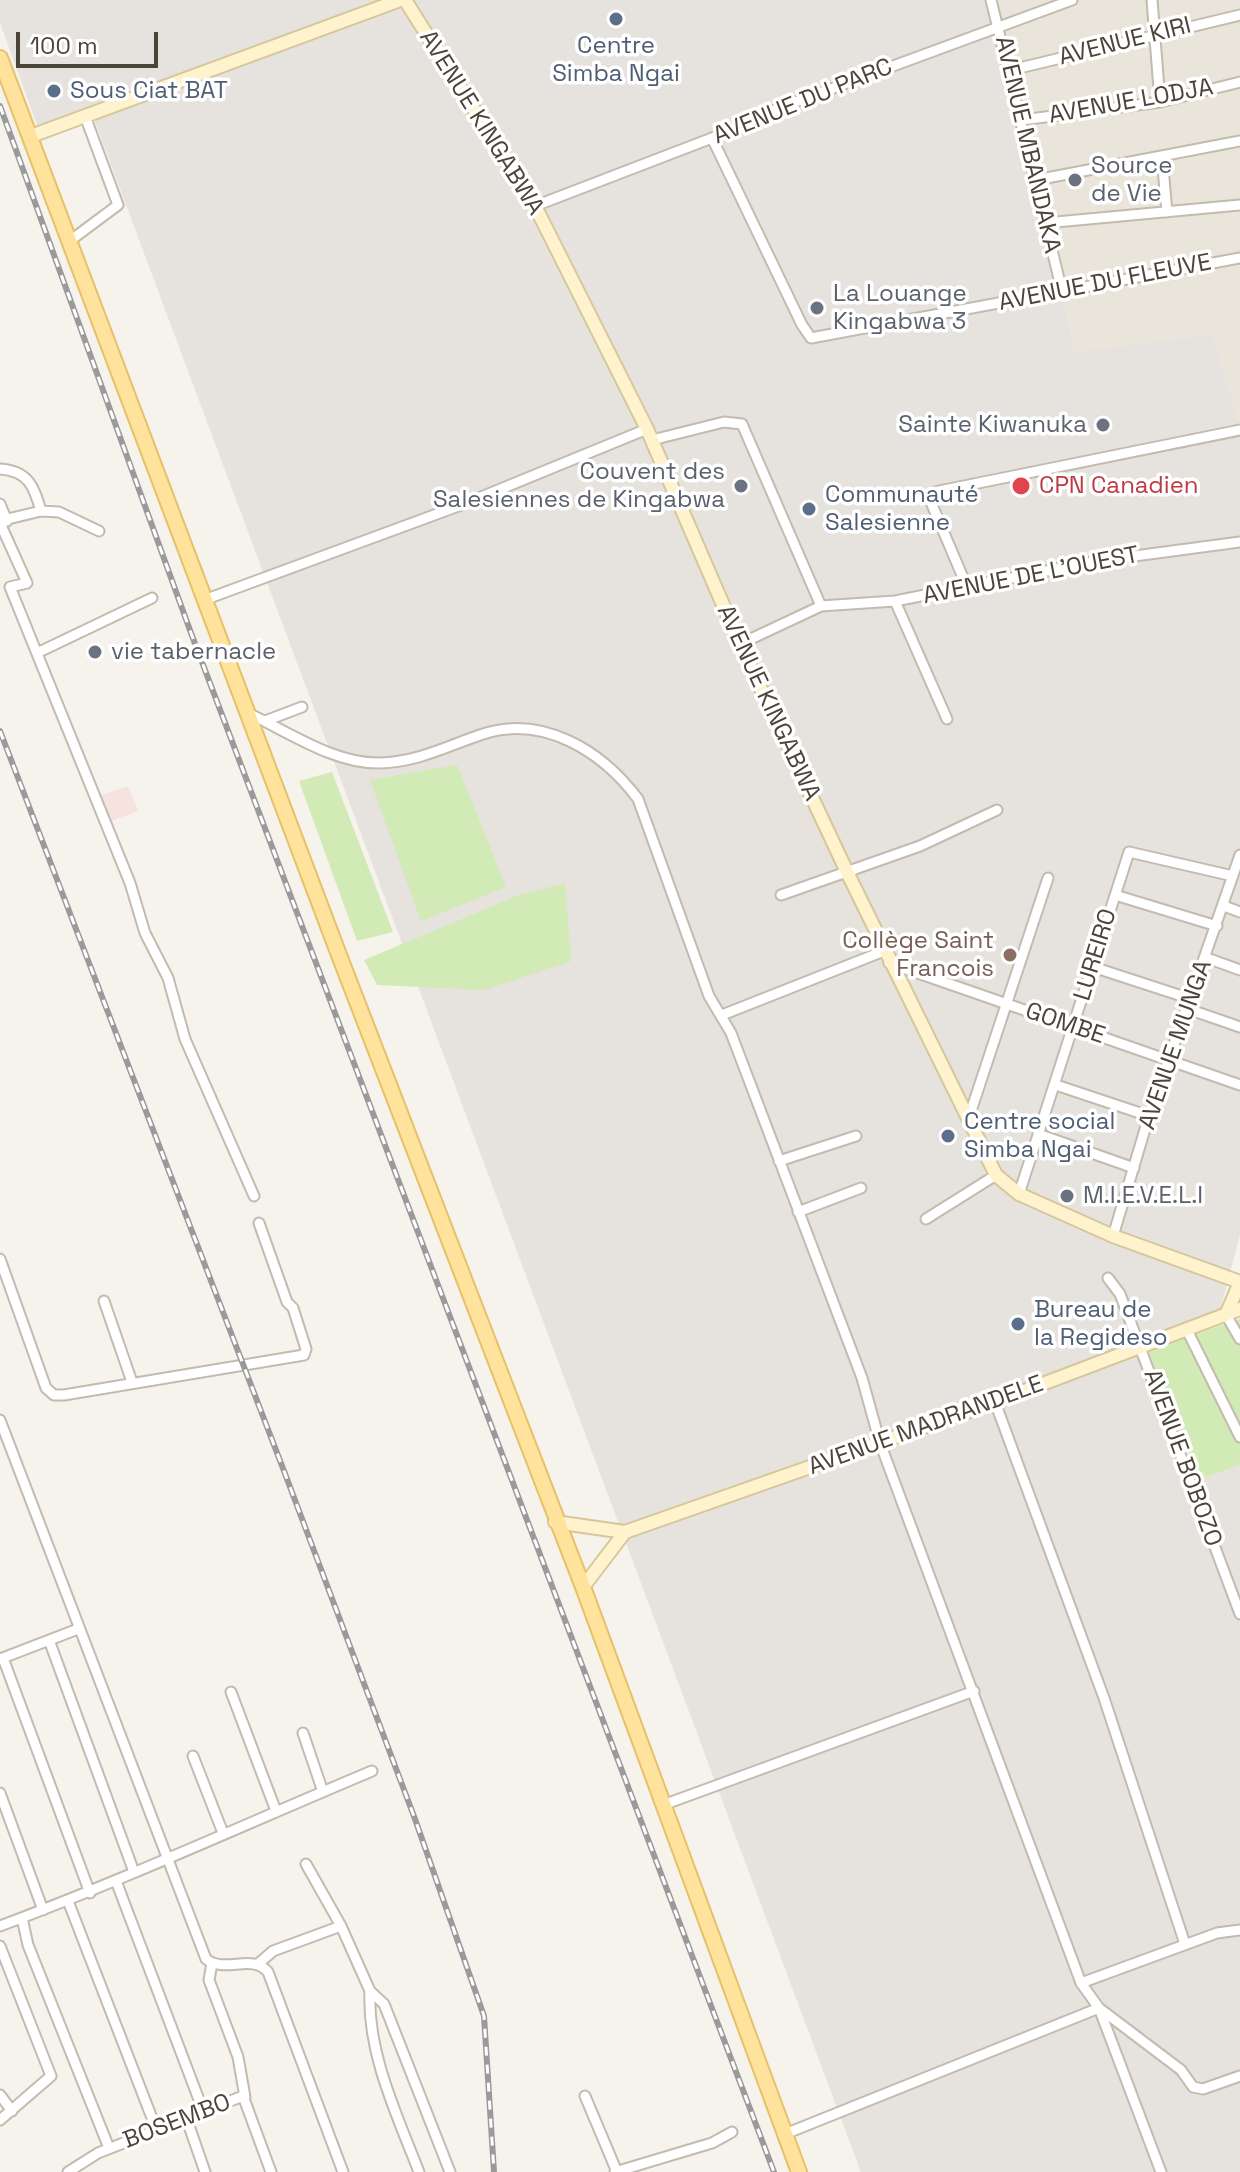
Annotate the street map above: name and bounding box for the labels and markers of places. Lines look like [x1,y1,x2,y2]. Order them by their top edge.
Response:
marker: Centre Simba Ngai [607,10,625,28]
place label: Centre Simba Ngai [552,32,680,88]
place label: Sous Ciat BAT [70,77,228,105]
marker: Sous Ciat BAT [45,82,63,100]
place label: Source de Vie [1091,152,1172,208]
marker: Source de Vie [1066,171,1084,189]
place label: La Louange Kingabwa 3 [833,280,967,336]
marker: La Louange Kingabwa 3 [808,299,826,317]
place label: Sainte Kiwanuka [898,411,1087,439]
marker: Sainte Kiwanuka [1094,416,1112,434]
place label: Couvent des Salesiennes de Kingabwa [433,458,725,514]
place label: CPN Canadien [1039,472,1199,500]
marker: CPN Canadien [1010,475,1032,497]
marker: Couvent des Salesiennes de Kingabwa [732,477,750,495]
place label: Communauté Salesienne [825,481,979,537]
marker: Communauté Salesienne [800,500,818,518]
place label: vie tabernacle [111,638,276,666]
marker: vie tabernacle [86,643,104,661]
place label: Collège Saint Francois [842,927,994,983]
marker: Collège Saint Francois [1001,946,1019,964]
place label: Centre social Simba Ngai [964,1108,1115,1164]
marker: Centre social Simba Ngai [939,1127,957,1145]
place label: M.I.E.V.E.L.I [1083,1182,1203,1210]
marker: M.I.E.V.E.L.I [1058,1187,1076,1205]
place label: Bureau de la Regideso [1034,1296,1168,1352]
marker: Bureau de la Regideso [1009,1315,1027,1333]

